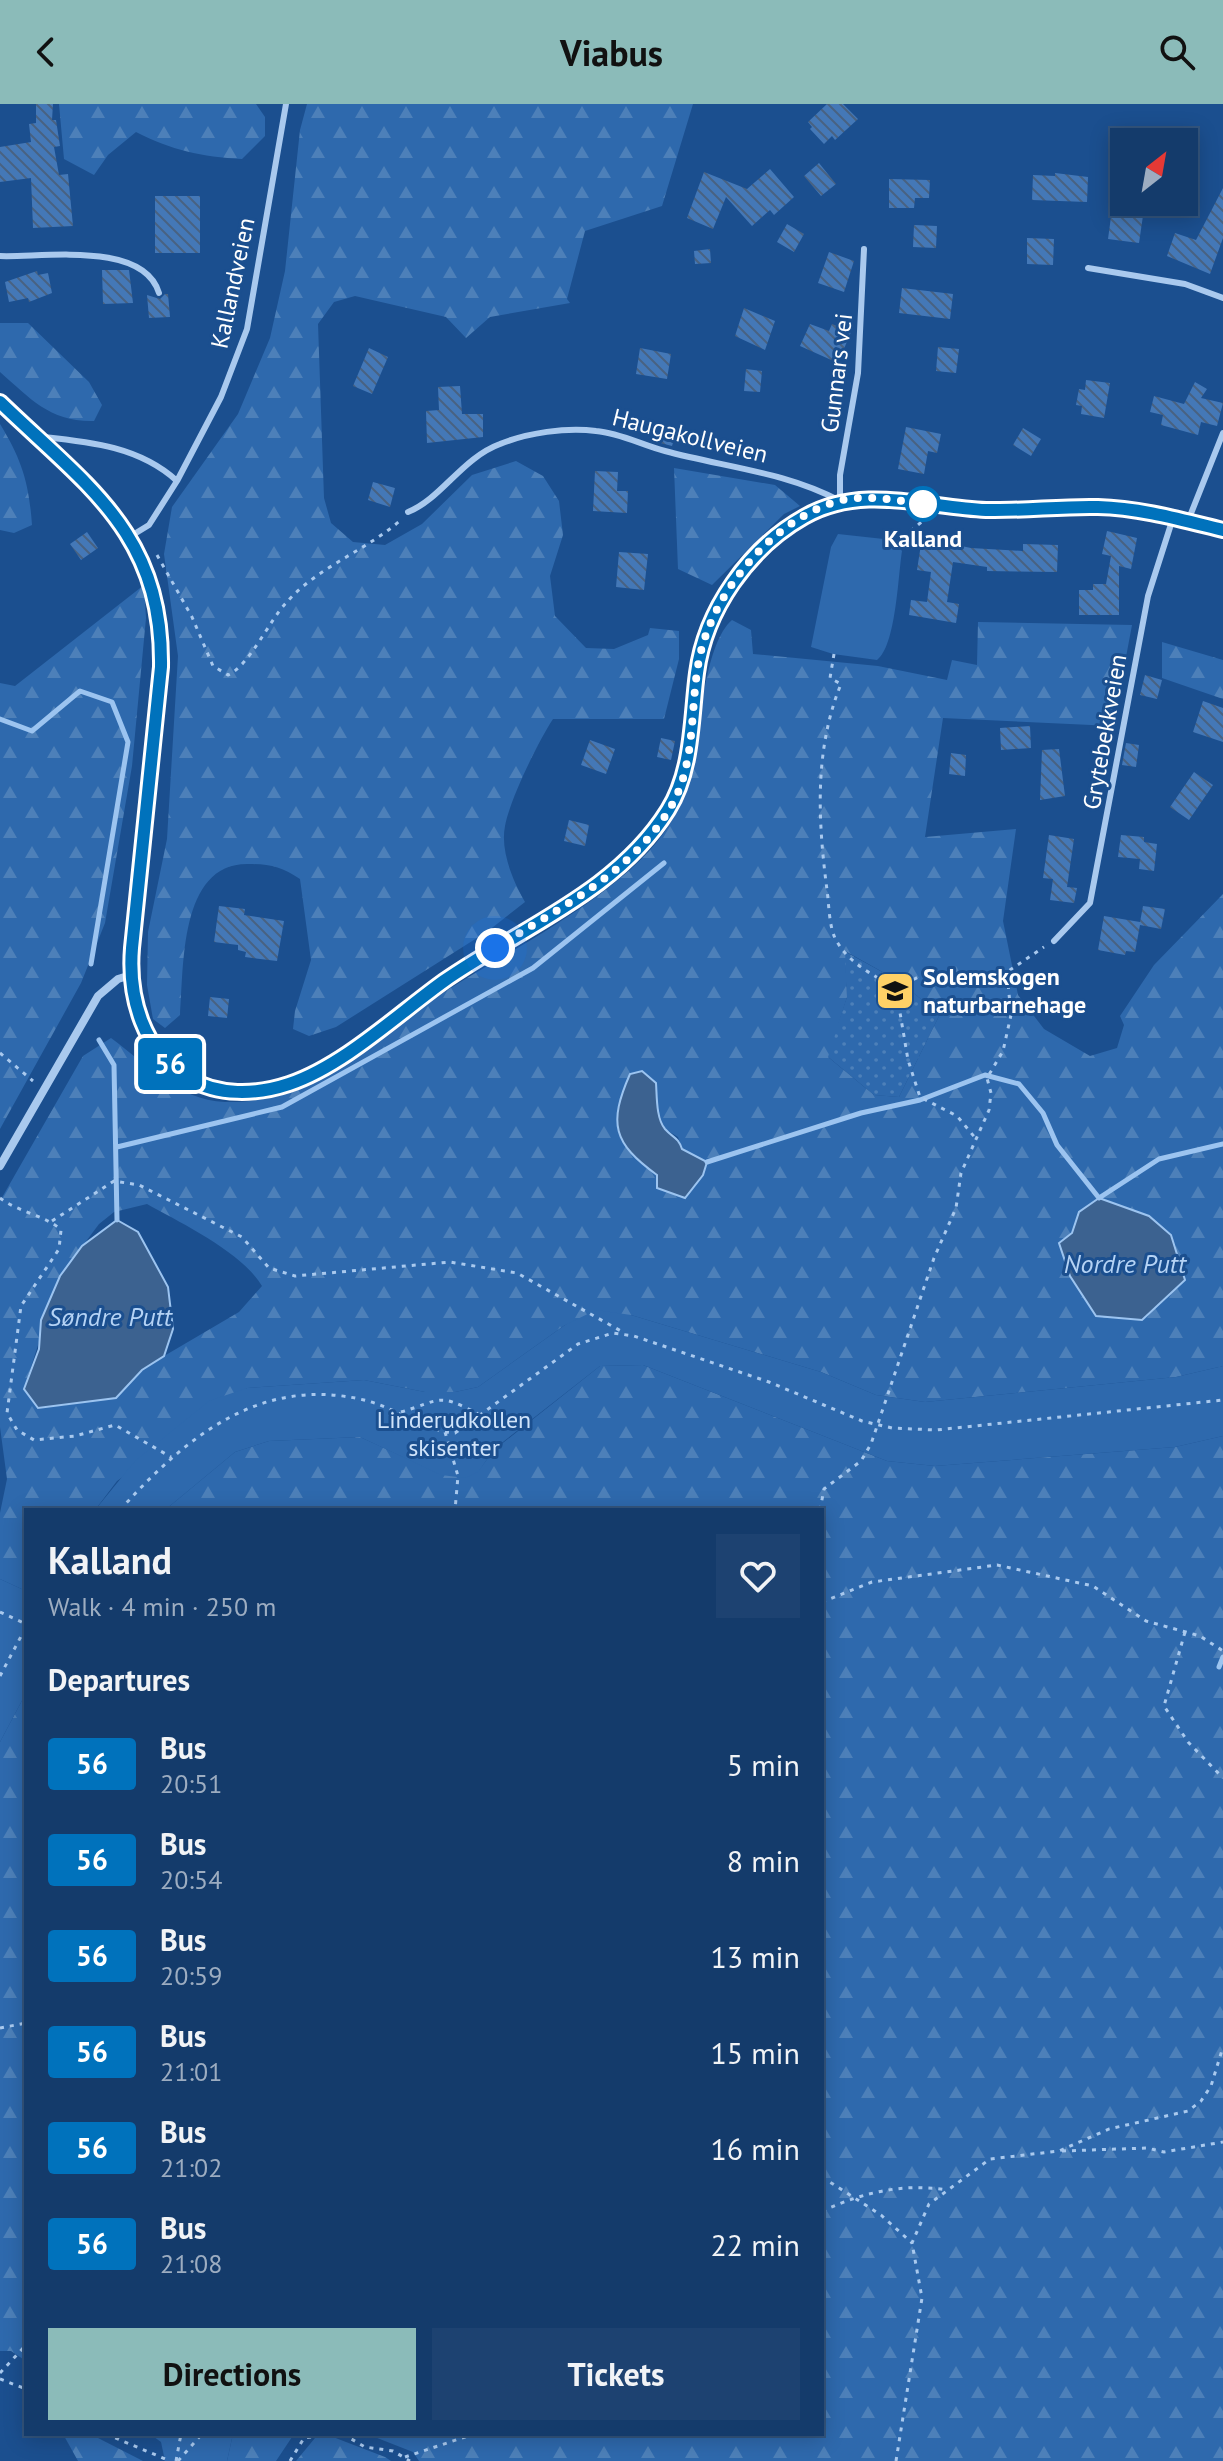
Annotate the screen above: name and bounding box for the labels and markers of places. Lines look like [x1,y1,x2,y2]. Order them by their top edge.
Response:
marker: Kalland [906,487,940,521]
place label: Kalland [884,523,962,554]
place label: Solemskogen naturbarnehage [923,961,1086,1020]
school or university icon: Solemskogen naturbarnehage [874,970,916,1012]

